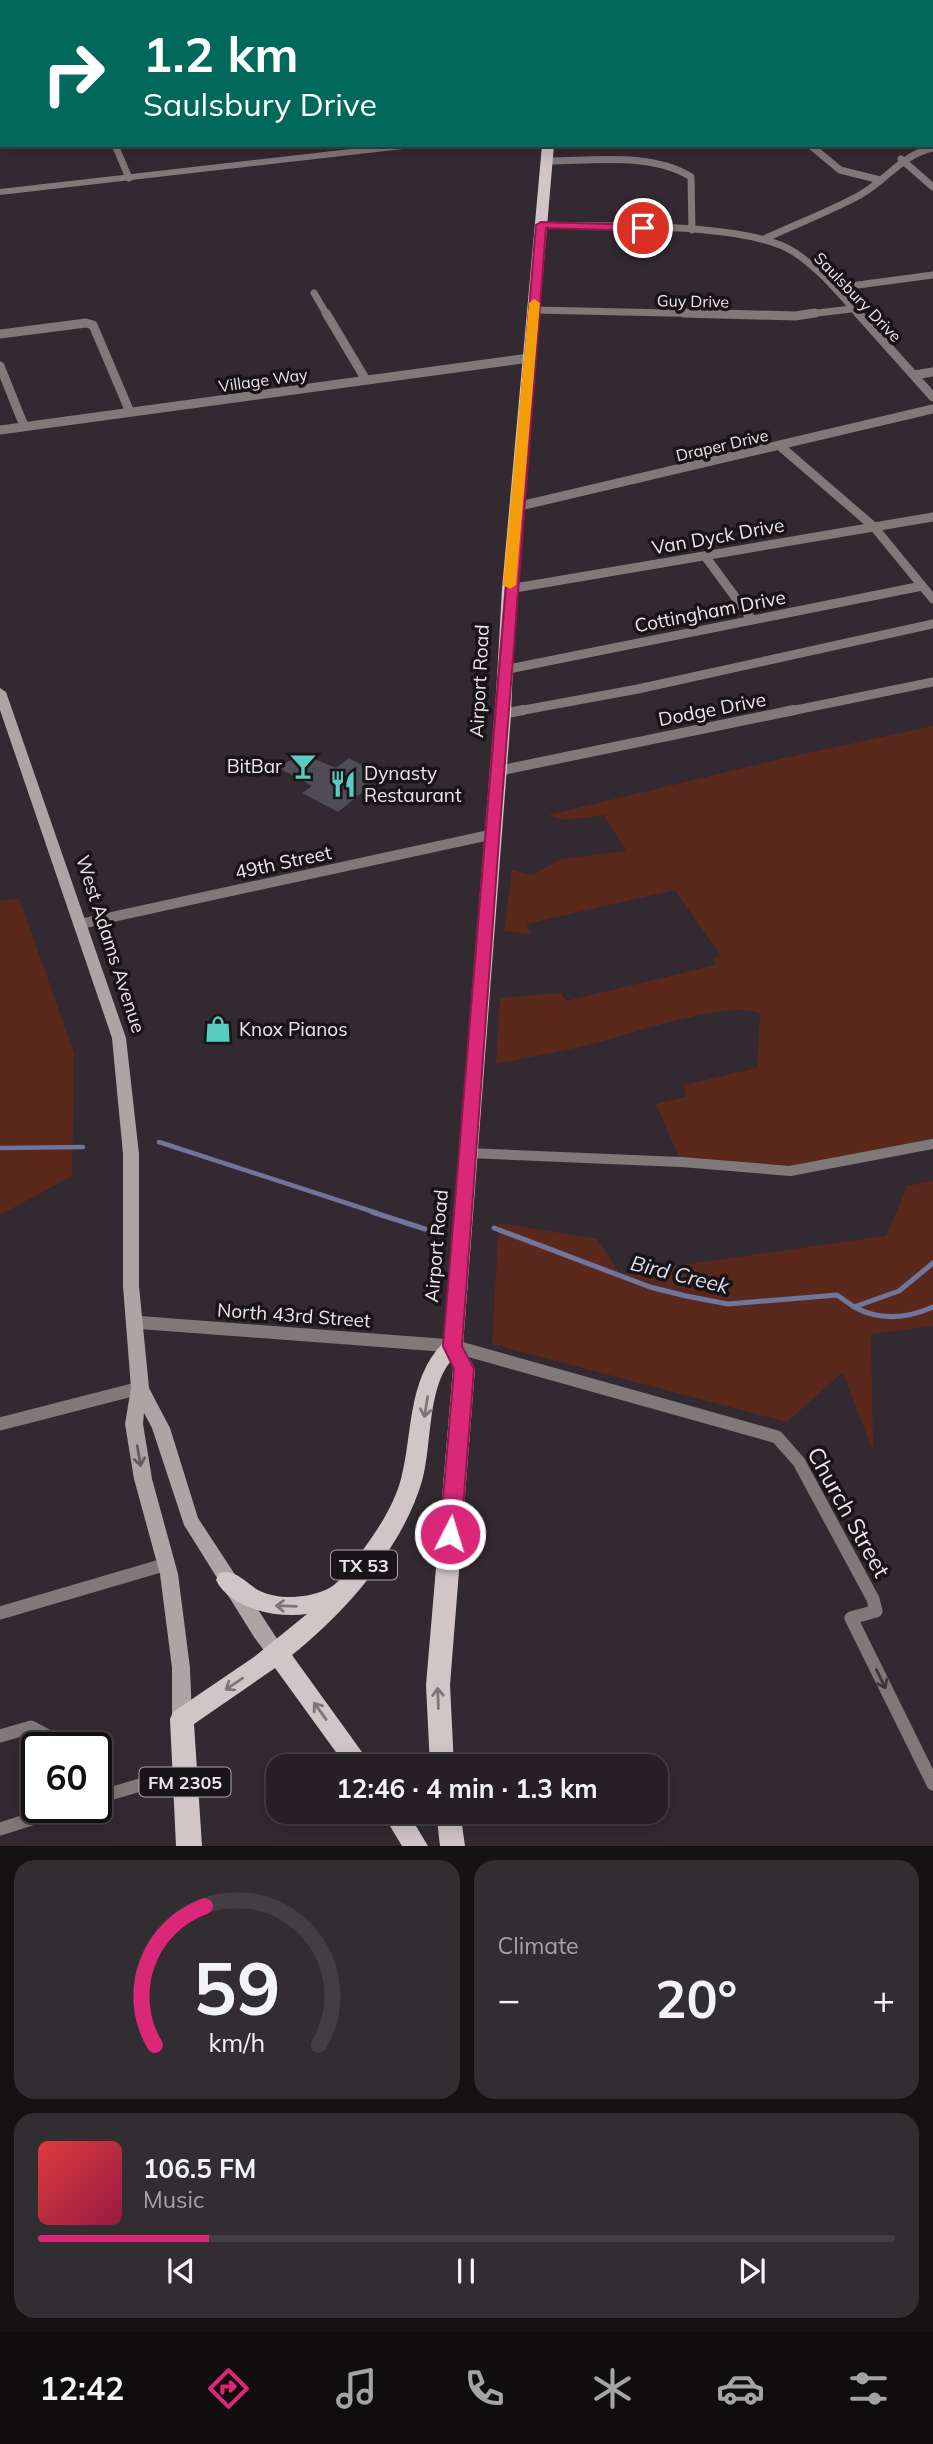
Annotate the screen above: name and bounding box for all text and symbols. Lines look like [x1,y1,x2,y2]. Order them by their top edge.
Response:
text: 1.2 km [143,23,298,84]
icon: right [28,28,119,119]
text: Saulsbury Drive [143,84,377,124]
pin [613,198,673,258]
icon: arrive [624,209,662,247]
street label: Saulsbury Drive [810,248,906,346]
street label: Guy Drive [657,290,729,312]
street label: Village Way [217,364,309,396]
street label: Draper Drive [674,425,770,465]
street label: Van Dyck Drive [650,513,786,559]
street label: Cottingham Drive [632,585,788,637]
street label: Airport Road [464,624,494,738]
street label: Dodge Drive [656,687,768,731]
bar icon: BitBar [288,751,318,781]
place label: BitBar [227,754,282,778]
place label: Dynasty Restaurant [364,761,462,807]
restaurant icon: Dynasty Restaurant [328,769,358,799]
street label: 49th Street [233,840,334,884]
street label: West Adams Avenue [71,852,151,1036]
shop icon: Knox Pianos [203,1014,233,1044]
place label: Knox Pianos [239,1017,348,1041]
street label: Airport Road [419,1189,453,1303]
water label: Bird Creek [628,1249,733,1299]
street label: North 43rd Street [217,1298,372,1332]
one-way arrow [419,1395,432,1417]
street label: Church Street [801,1441,897,1583]
one-way arrow [133,1444,146,1467]
position arrow [413,1497,487,1571]
road number: TX 53 [331,1550,397,1580]
one-way arrow [274,1599,297,1612]
one-way arrow [875,1668,888,1689]
one-way arrow [225,1676,244,1691]
one-way arrow [432,1686,445,1709]
one-way arrow [312,1702,327,1721]
speed limit sign: 60 [21,1732,112,1823]
road number: FM 2305 [140,1768,230,1797]
text: 12:46 · 4 min · 1.3 km [336,1772,598,1805]
text: Climate [498,1931,579,1960]
text: 59 [193,1943,280,2034]
text: 20° [655,1966,737,2031]
text: − [498,1975,520,2023]
text: + [872,1975,895,2023]
text: km/h [208,2027,265,2058]
text: 106.5 FM [143,2152,256,2185]
text: Music [143,2185,204,2214]
icon: previous [162,2252,200,2290]
icon: pause [447,2252,485,2290]
icon: next [733,2252,771,2290]
icon: directions [204,2364,253,2413]
icon: music [332,2364,381,2413]
icon: phone [460,2364,509,2413]
icon: climate [588,2364,637,2413]
icon: car [716,2364,765,2413]
icon: filters [844,2364,893,2413]
text: 12:42 [40,2368,124,2408]

